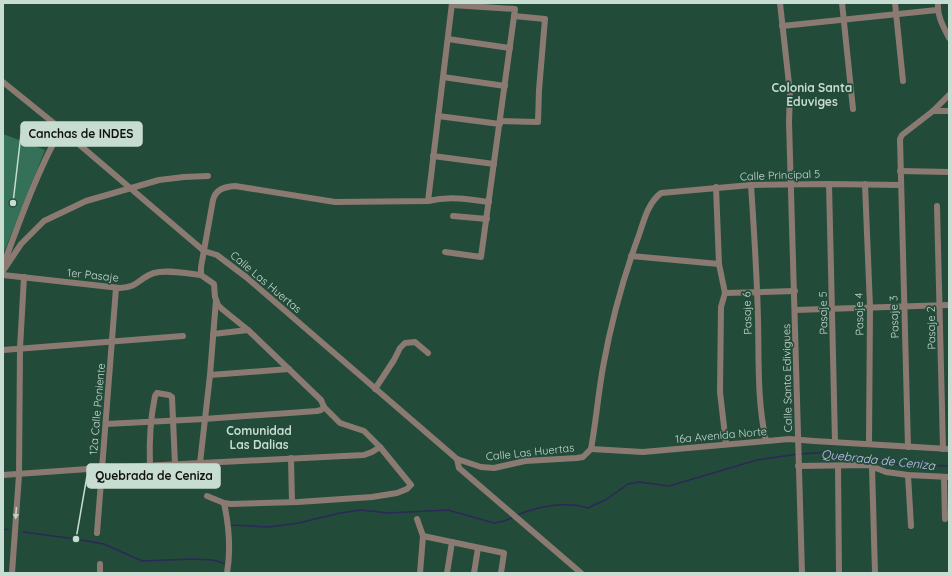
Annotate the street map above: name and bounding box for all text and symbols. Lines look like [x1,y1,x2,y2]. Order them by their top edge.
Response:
district label: Colonia Santa Eduviges [772,80,852,109]
callout: Canchas de INDES [21,122,142,146]
text: Canchas de INDES [29,126,133,141]
street label: Calle Principal 5 [740,167,820,183]
street label: Calle Las Huertas [227,248,305,316]
street label: 1er Pasaje [67,265,119,285]
street label: Pasaje 6 [739,291,755,335]
street label: Pasaje 5 [816,291,830,335]
street label: Pasaje 4 [852,292,866,336]
street label: Pasaje 3 [886,295,902,339]
street label: Pasaje 2 [924,306,938,350]
street label: Calle Santa Edivigues [779,324,795,432]
street label: 12a Calle Poniente [86,363,108,455]
district label: Comunidad Las Dalias [226,423,292,452]
street label: 16a Avenida Norte [674,424,768,446]
street label: Calle Las Huertas [485,440,575,464]
water label: Quebrada de Ceniza [820,446,936,473]
callout: Quebrada de Ceniza [87,464,220,488]
text: Quebrada de Ceniza [95,468,213,483]
one-way arrow [13,507,20,519]

